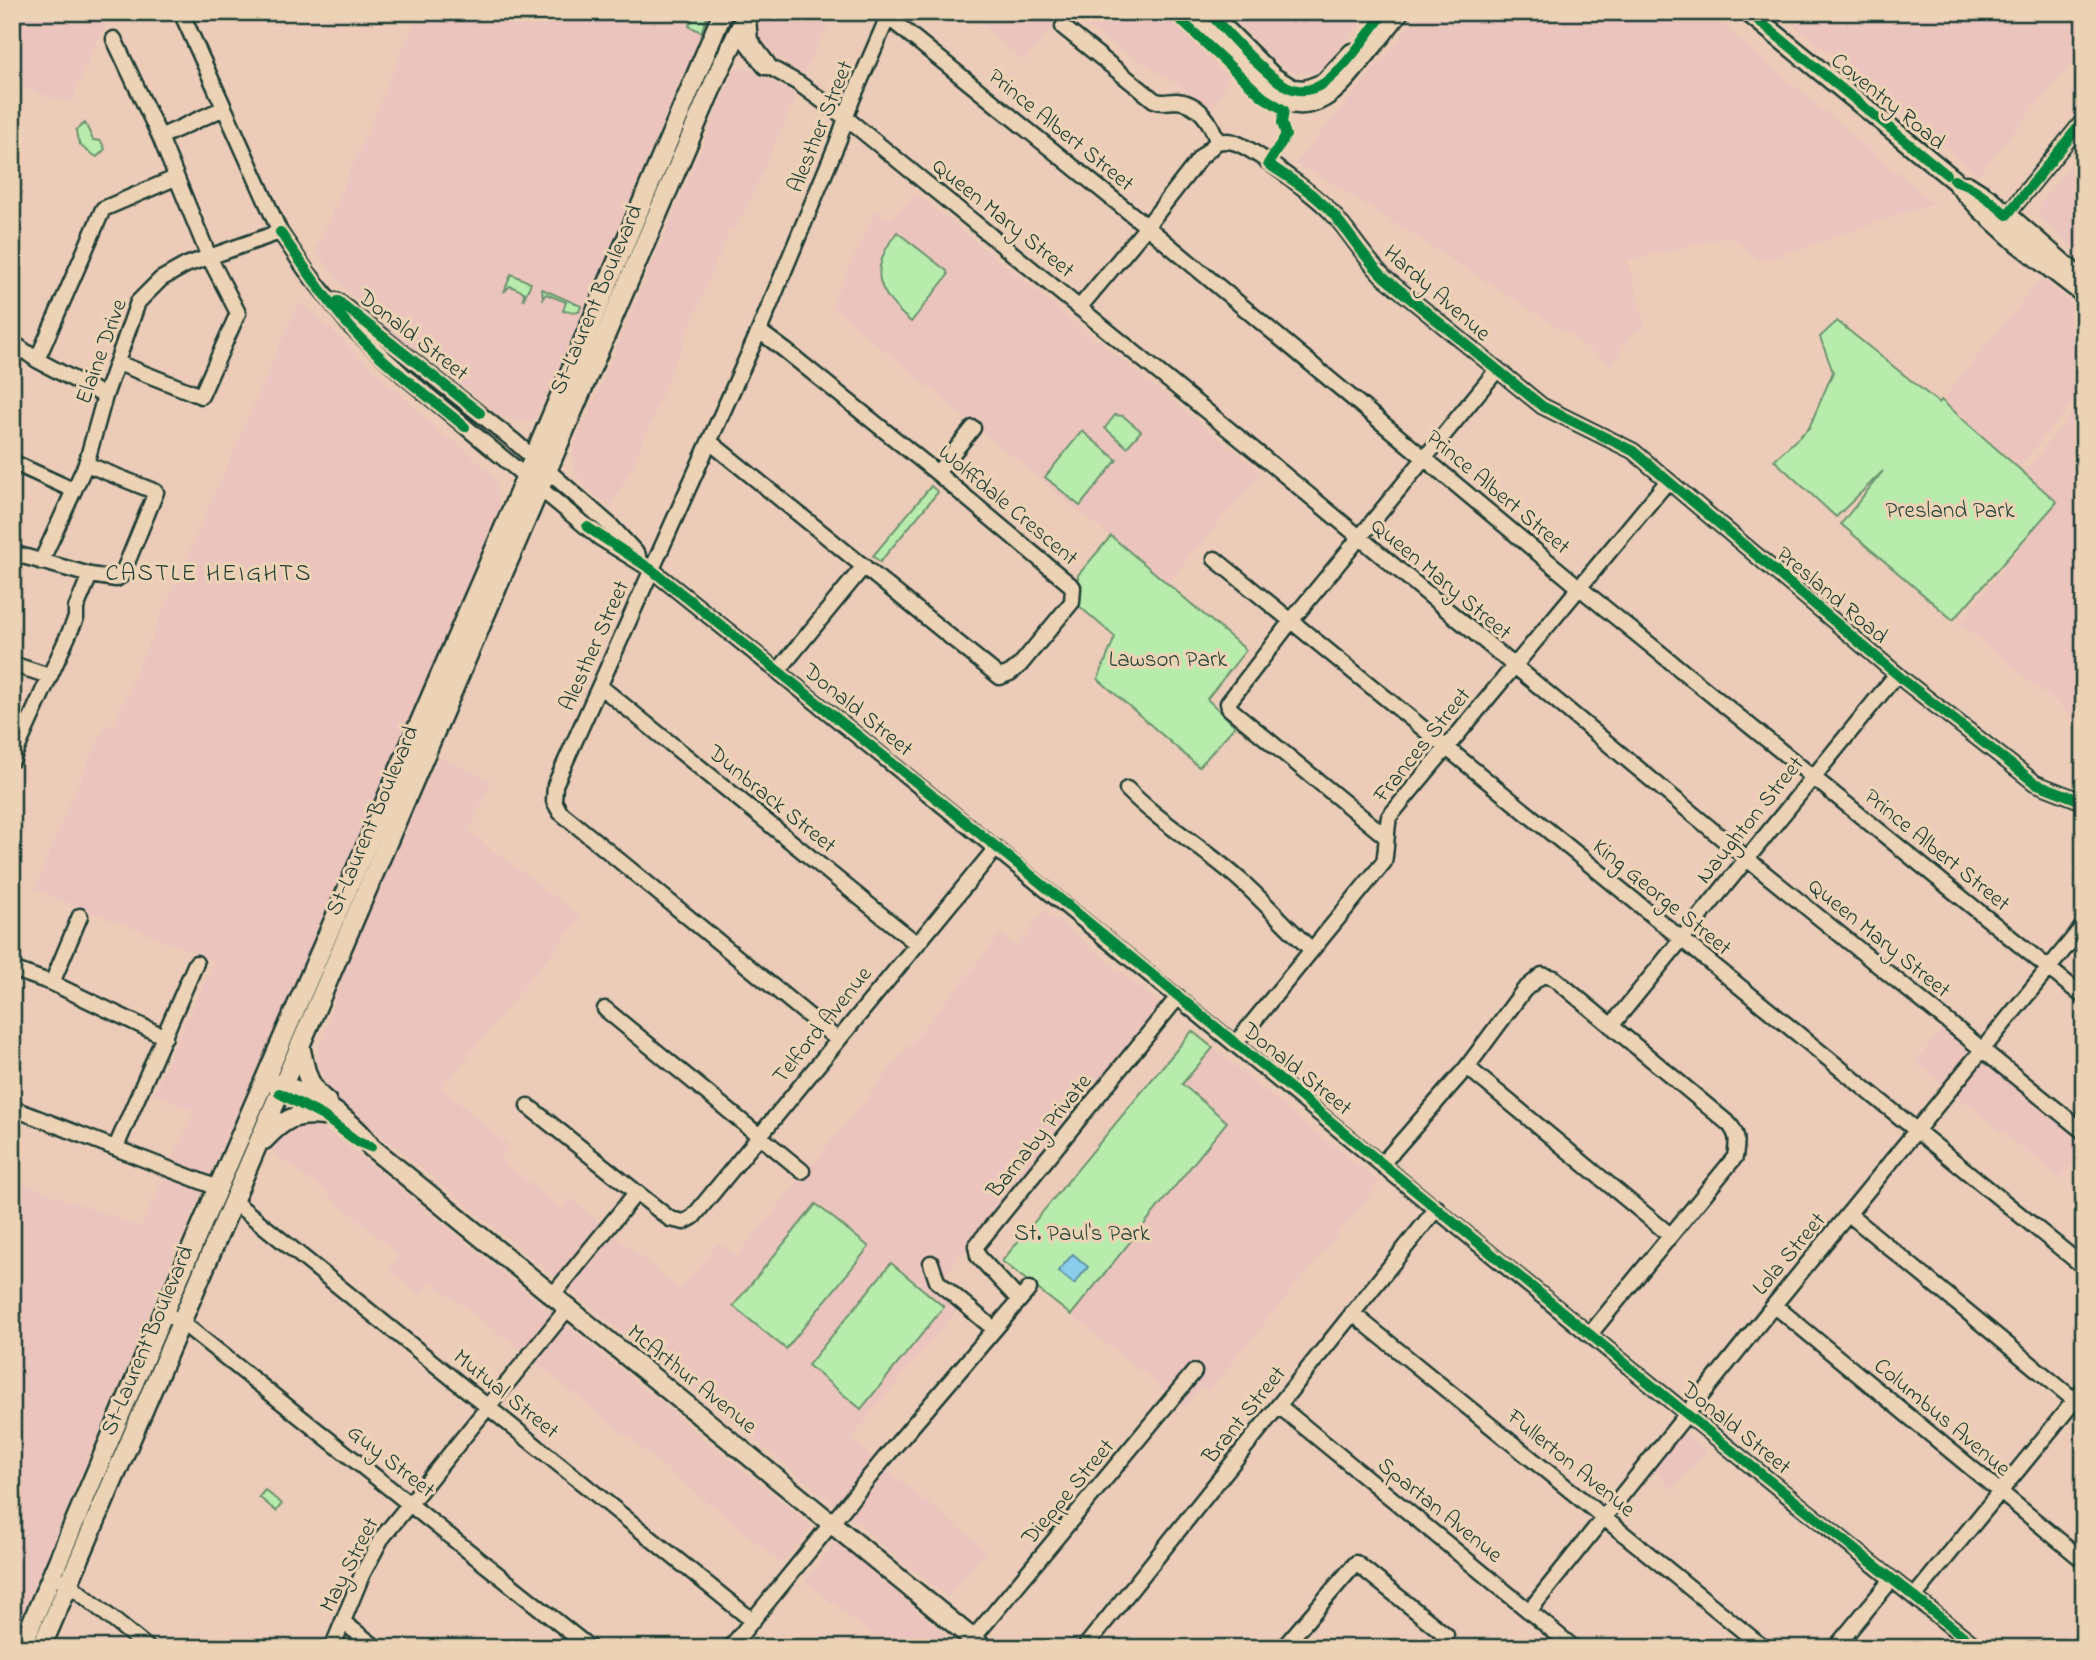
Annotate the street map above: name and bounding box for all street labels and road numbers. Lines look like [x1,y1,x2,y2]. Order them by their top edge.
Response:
street label: Coventry Road [1822,45,1952,160]
street label: Alesther Street [780,56,863,198]
street label: Prince Albert Street [980,62,1141,201]
street label: Queen Mary Street [923,151,1081,289]
street label: St-Laurent Boulevard [542,200,652,400]
street label: Hardy Avenue [1374,238,1498,352]
street label: Donald Street [349,281,475,390]
street label: Elaine Drive [68,294,137,409]
street label: Prince Albert Street [1418,422,1577,564]
street label: Wolffdale Crescent [930,437,1085,575]
street label: Queen Mary Street [1361,511,1518,651]
street label: Presland Road [1768,539,1895,653]
street label: Alesther Street [552,575,639,717]
street label: Donald Street [795,656,920,766]
street label: Frances Street [1365,681,1480,811]
street label: St-Laurent Boulevard [318,721,428,921]
street label: Dunbrack Street [699,737,843,862]
street label: Naughton Street [1689,749,1814,892]
street label: Prince Albert Street [1856,782,2017,921]
street label: King George Street [1584,831,1738,965]
street label: Queen Mary Street [1799,871,1957,1009]
street label: Telford Avenue [765,959,881,1092]
street label: Donald Street [1234,1015,1359,1125]
street label: Barnaby Private [979,1067,1103,1208]
street label: Lola Street [1745,1206,1835,1303]
street label: St-Laurent Boulevard [93,1241,203,1441]
street label: McArthur Avenue [619,1317,764,1443]
street label: Mutual Street [445,1342,566,1448]
street label: Columbus Avenue [1866,1351,2018,1486]
street label: Brant Street [1194,1359,1295,1473]
street label: Donald Street [1673,1374,1798,1484]
street label: Fullerton Avenue [1498,1401,1642,1527]
street label: Guy Street [338,1417,442,1509]
street label: Dieppe Street [1014,1432,1124,1554]
street label: Spartan Avenue [1370,1450,1510,1572]
street label: May Street [312,1512,390,1619]

